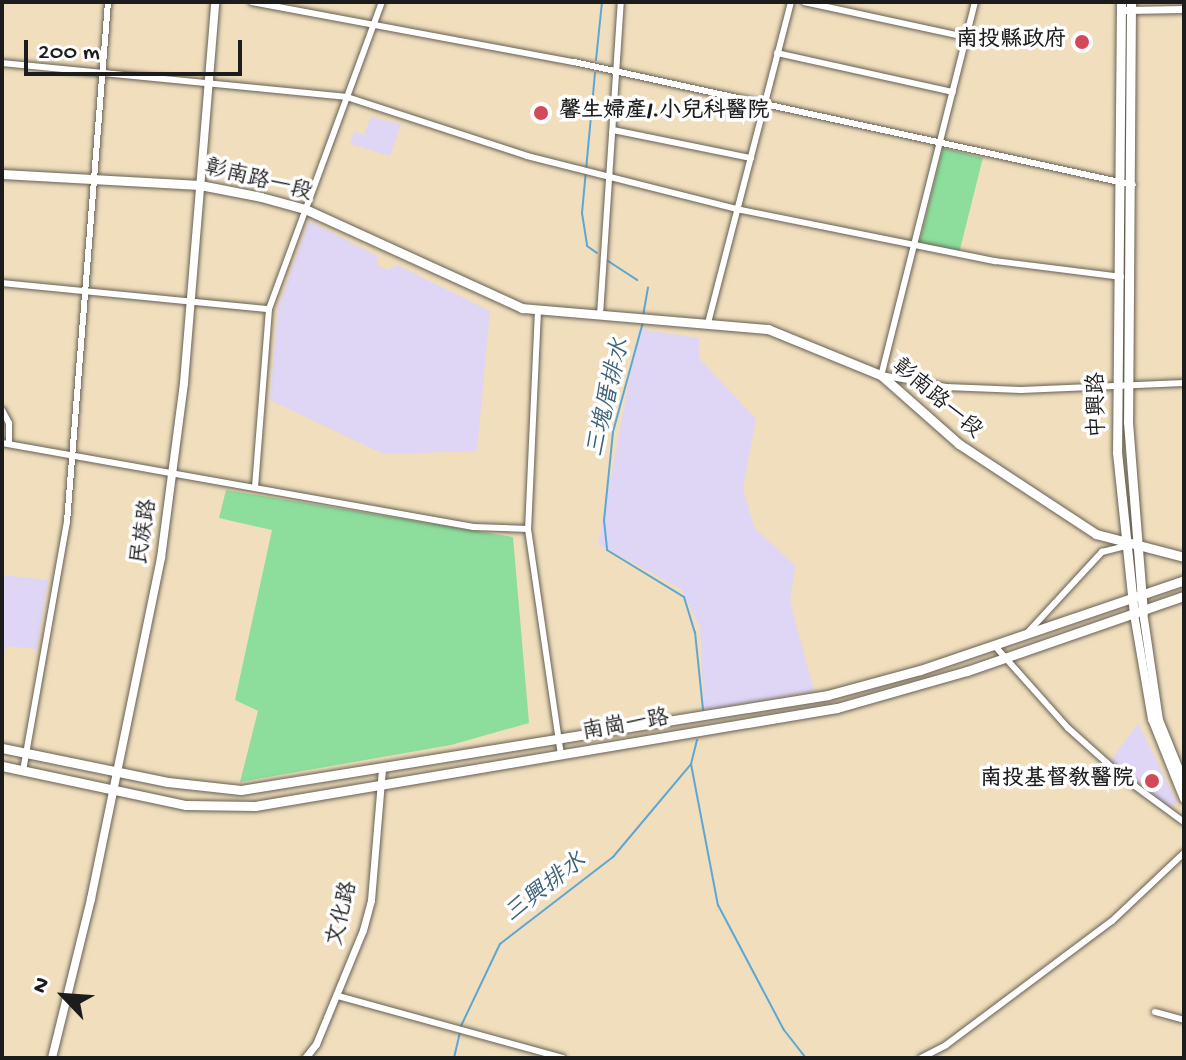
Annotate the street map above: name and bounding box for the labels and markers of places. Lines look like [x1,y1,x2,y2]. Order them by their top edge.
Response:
place label: 南投縣政府 [956,29,1066,55]
marker: 南投縣政府 [1073,33,1091,51]
place label: 馨生婦產/.小兒科醫院 [559,100,769,126]
marker: 馨生婦產/.小兒科醫院 [530,102,552,124]
place label: 南投基督教醫院 [980,768,1134,794]
marker: 南投基督教醫院 [1141,770,1163,792]

